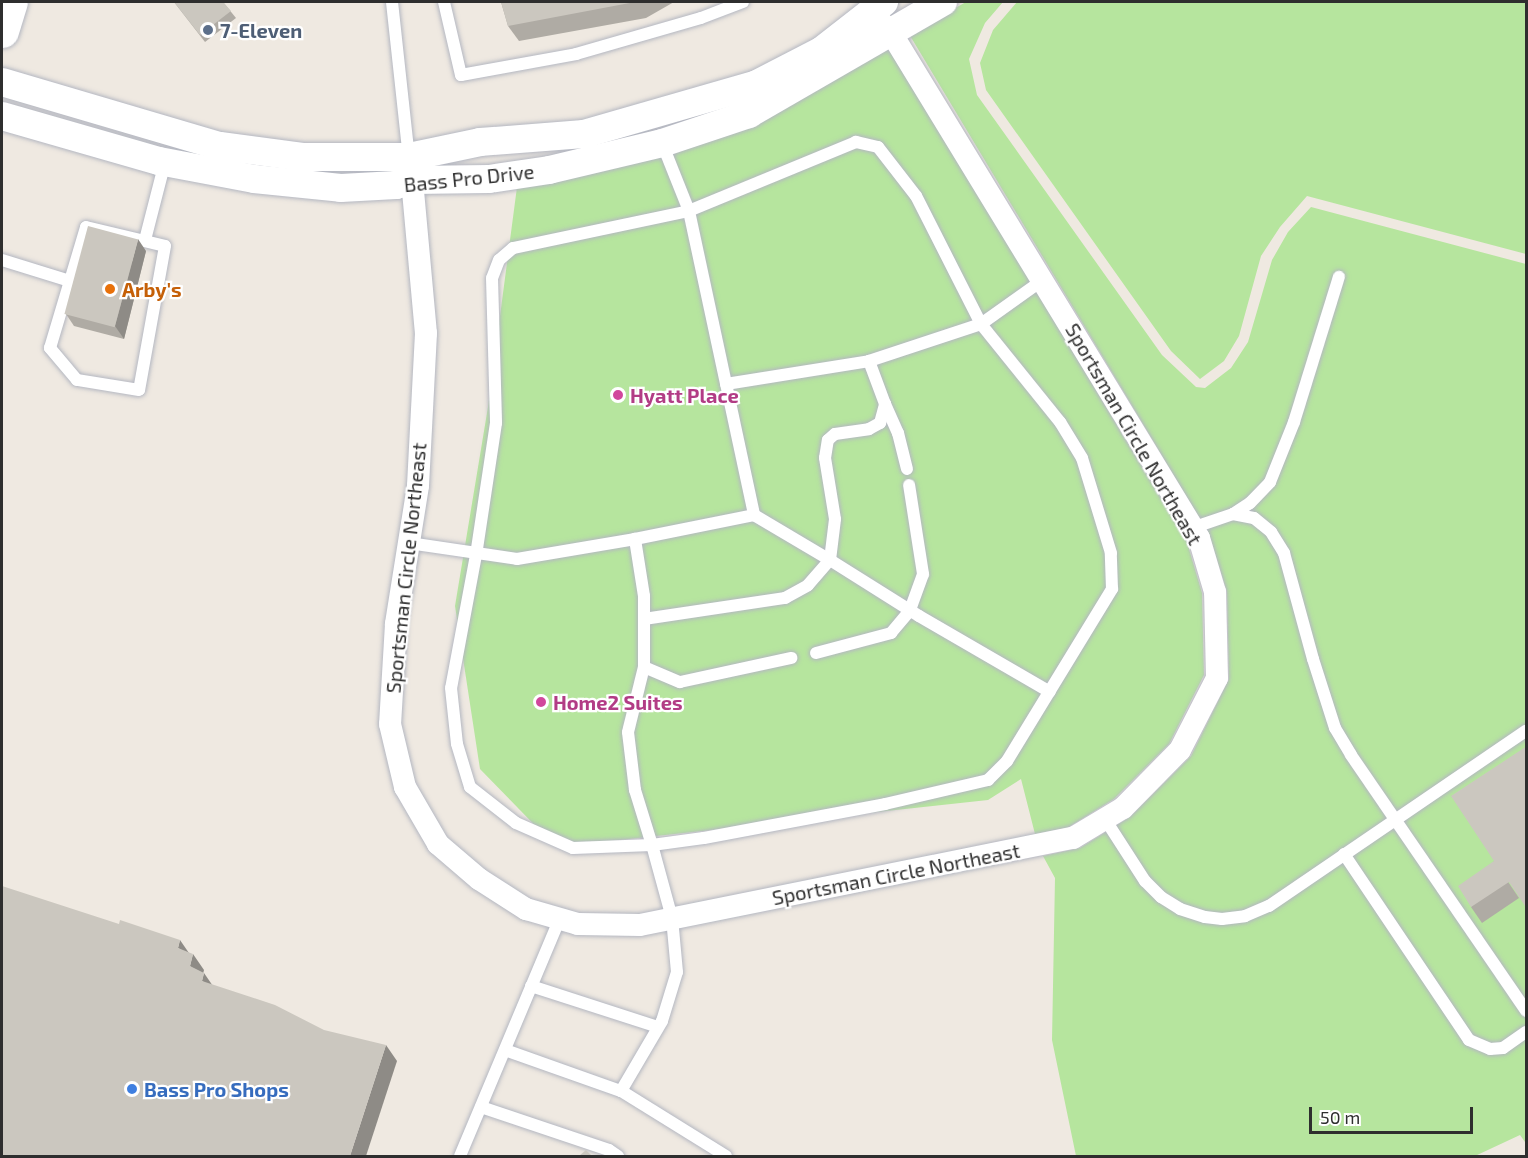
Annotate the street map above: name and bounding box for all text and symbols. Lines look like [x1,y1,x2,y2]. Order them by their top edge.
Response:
place label: 7-Eleven [220,18,302,42]
marker: 7-Eleven [201,23,215,37]
street label: Bass Pro Drive [403,159,535,197]
place label: Arby's [122,277,182,301]
marker: Arby's [103,282,117,296]
street label: Sportsman Circle Northeast [1061,319,1207,549]
place label: Hyatt Place [630,383,739,407]
marker: Hyatt Place [611,388,625,402]
street label: Sportsman Circle Northeast [381,442,431,694]
place label: Home2 Suites [553,690,683,714]
marker: Home2 Suites [534,695,548,709]
street label: Sportsman Circle Northeast [770,838,1022,910]
place label: Bass Pro Shops [144,1077,289,1101]
marker: Bass Pro Shops [125,1082,139,1096]
scale bar [1312,1095,1476,1133]
text: 50 m [1320,1106,1360,1128]

